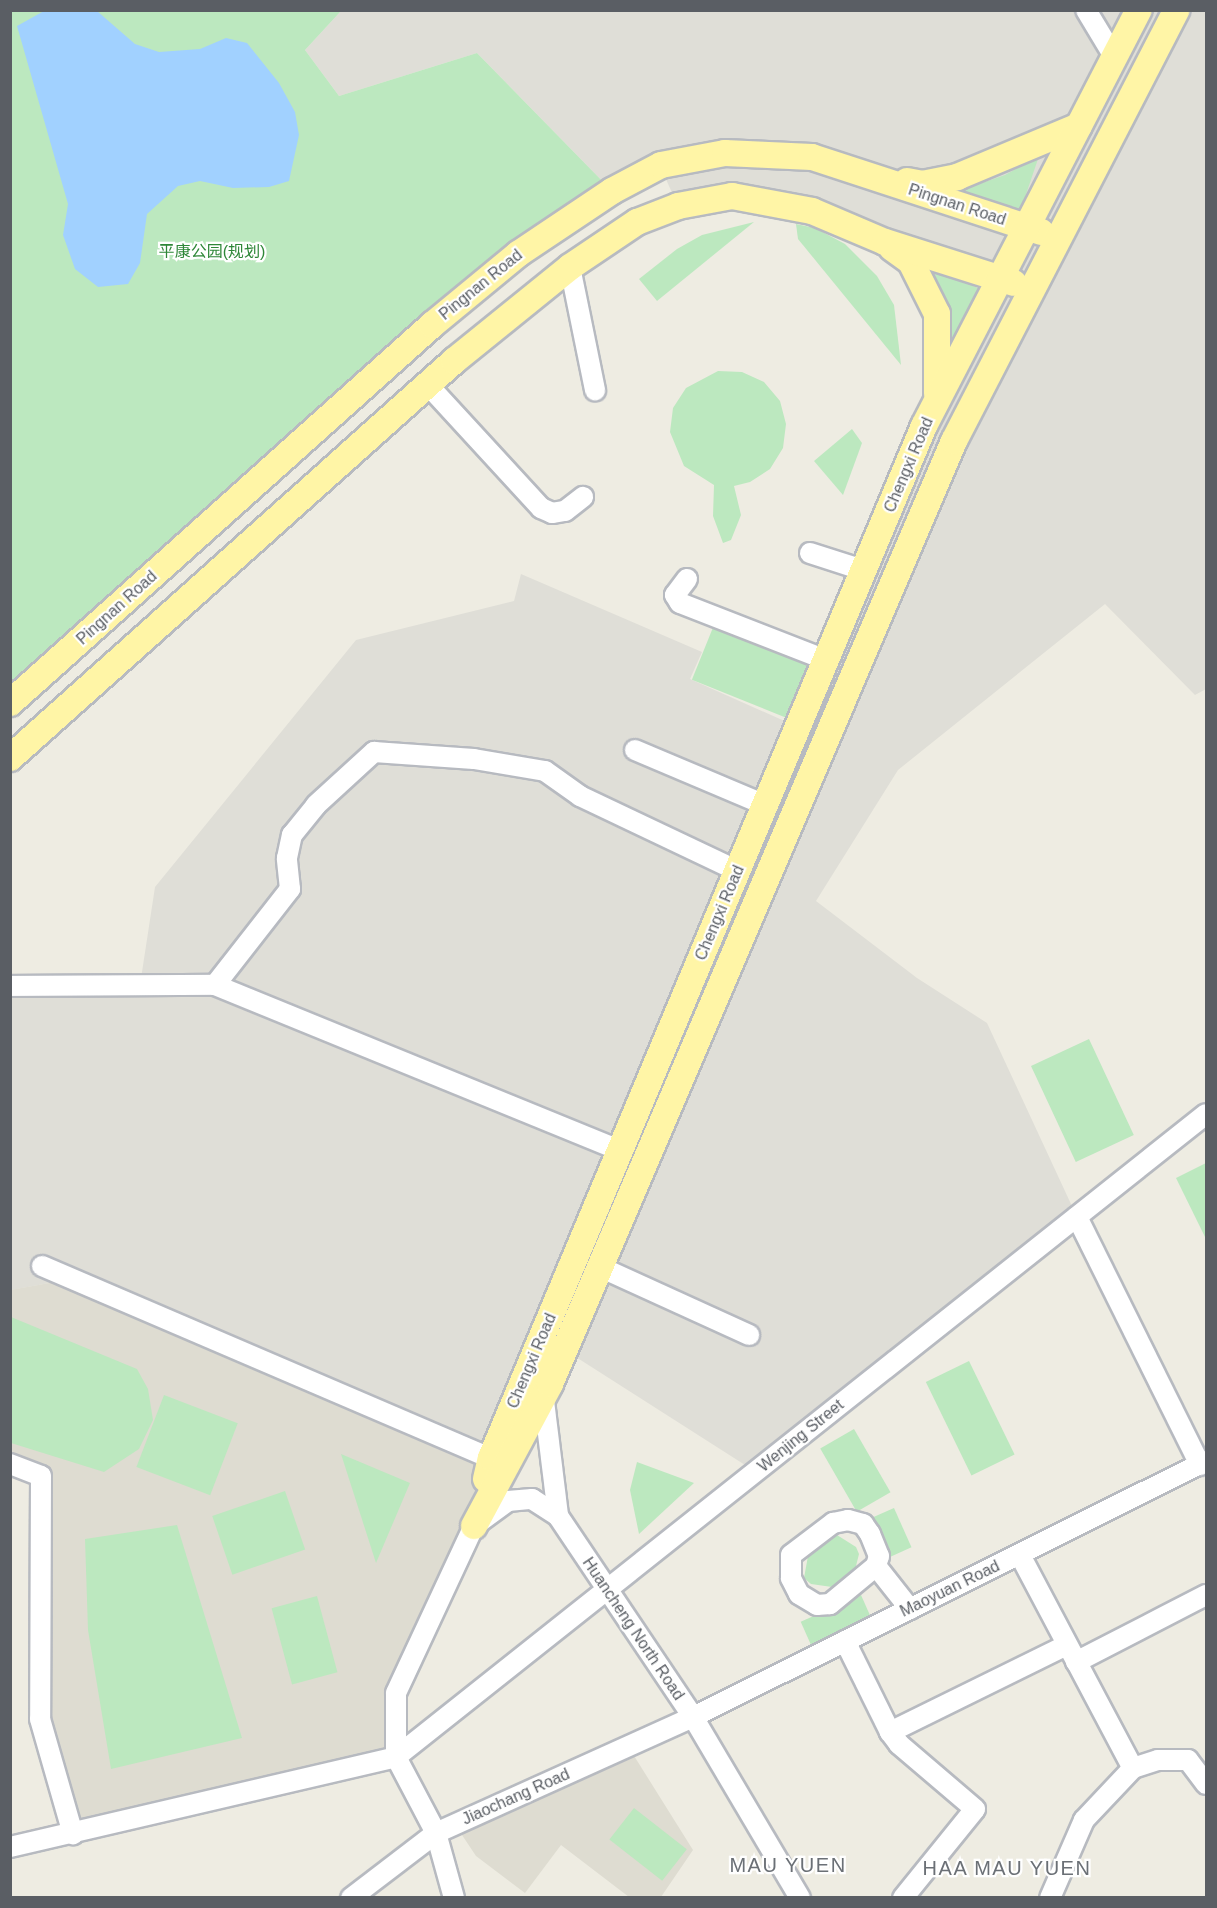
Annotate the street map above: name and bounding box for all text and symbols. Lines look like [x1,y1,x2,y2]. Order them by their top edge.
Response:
street label: Pingnan Road [906,180,1008,230]
park label: 平康公园(规划) [159,242,265,262]
street label: Pingnan Road [436,246,526,324]
street label: Chengxi Road [880,415,938,515]
street label: Pingnan Road [73,567,161,649]
street label: Chengxi Road [691,863,749,963]
street label: Chengxi Road [503,1311,561,1411]
street label: Wenjing Street [754,1396,848,1476]
street label: Huancheng North Road [578,1554,688,1704]
street label: Maoyuan Road [897,1557,1003,1621]
street label: Jiaochang Road [459,1765,573,1829]
district label: MAU YUEN [729,1853,847,1877]
district label: HAA MAU YUEN [922,1856,1092,1880]

